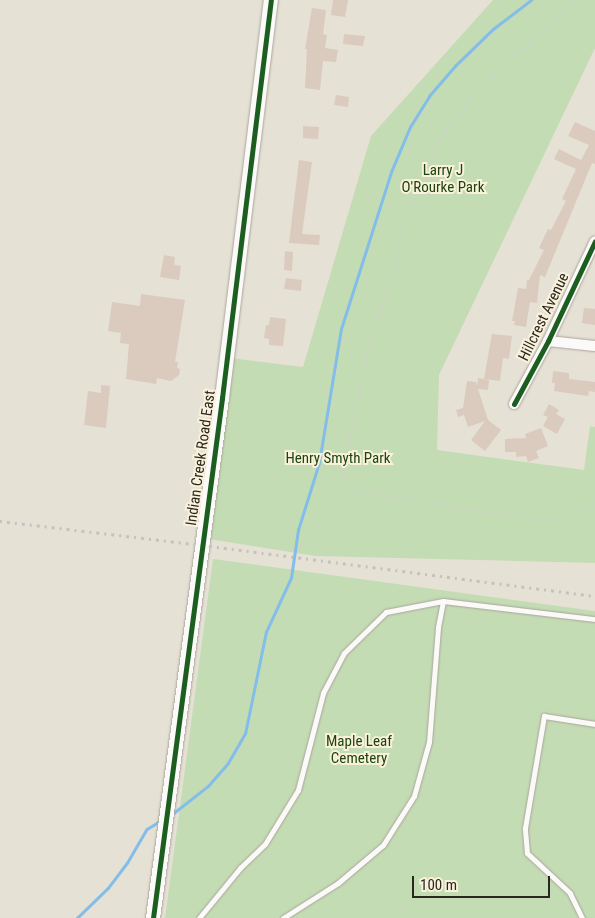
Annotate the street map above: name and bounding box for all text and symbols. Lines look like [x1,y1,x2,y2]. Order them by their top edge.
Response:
park label: Larry J O'Rourke Park [402,161,484,196]
street label: Hillcrest Avenue [515,270,573,364]
street label: Indian Creek Road East [183,389,219,527]
park label: Henry Smyth Park [285,450,391,468]
park label: Maple Leaf Cemetery [326,732,392,767]
scale bar [415,866,552,898]
text: 100 m [420,876,457,894]

